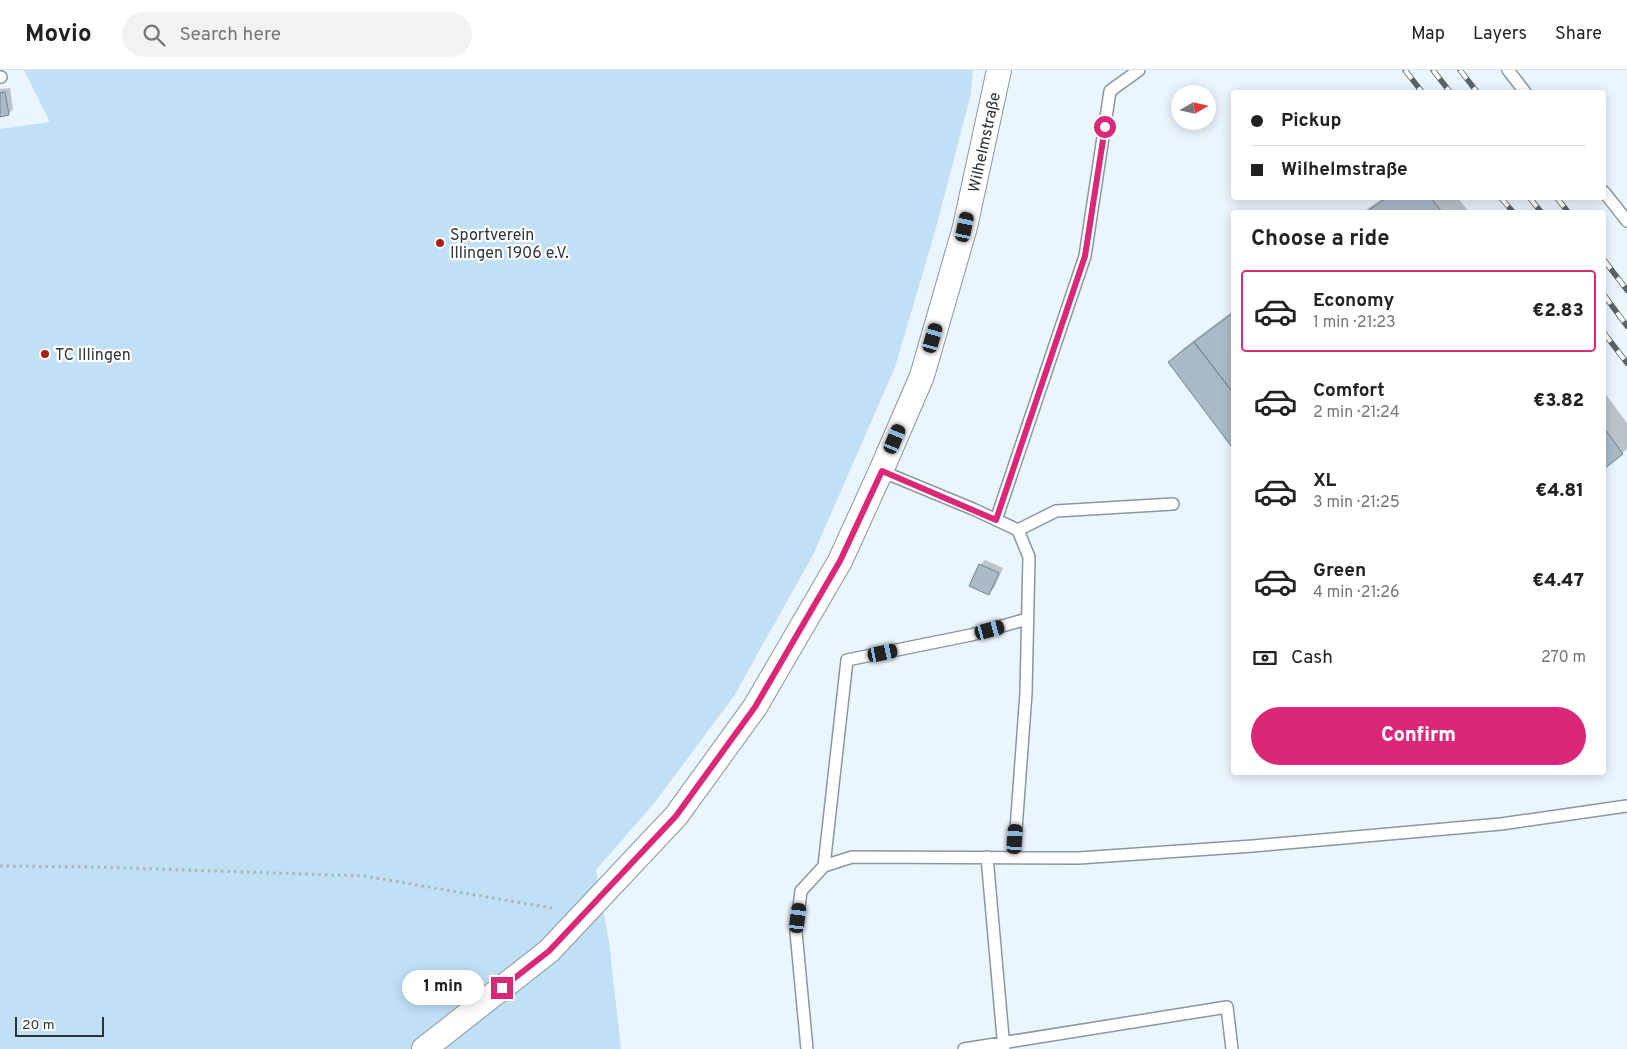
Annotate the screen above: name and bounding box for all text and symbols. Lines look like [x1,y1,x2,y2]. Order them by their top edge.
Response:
search box [122,12,472,57]
text: Movio [25,20,92,50]
icon: search [140,21,168,49]
text: Search here [180,23,281,47]
text: Map [1411,23,1445,46]
text: Layers [1473,23,1527,46]
text: Share [1555,23,1602,46]
north arrow [1171,85,1216,130]
map controls [1171,85,1216,130]
street label: Wilhelmstraße [965,91,1006,195]
text: Pickup [1281,109,1341,133]
route start [1094,116,1116,138]
text: Wilhelmstraße [1281,158,1408,182]
car [954,211,975,243]
place label: Sportverein Illingen 1906 e.V. [450,226,569,264]
text: Choose a ride [1251,226,1389,253]
marker: Sportverein Illingen 1906 e.V. [434,237,446,249]
icon: car [1253,289,1298,334]
text: Economy [1313,289,1394,313]
text: €2.83 [1532,299,1584,323]
text: 1 min · 21:23 [1313,313,1396,333]
car [921,322,944,354]
place label: TC Illingen [55,346,131,366]
marker: TC Illingen [39,348,51,360]
icon: car [1253,379,1298,424]
text: Comfort [1313,379,1385,403]
text: €3.82 [1533,389,1584,413]
text: 2 min · 21:24 [1313,403,1400,423]
car [882,422,907,456]
icon: car [1253,469,1298,514]
text: XL [1313,469,1336,493]
text: €4.81 [1535,479,1584,503]
text: 3 min · 21:25 [1313,493,1400,513]
icon: car [1253,559,1298,604]
text: Green [1313,559,1366,583]
text: €4.47 [1532,569,1584,593]
text: 4 min · 21:26 [1313,583,1400,603]
car [973,619,1006,641]
car [866,643,899,663]
icon: cash [1251,644,1279,672]
text: Cash [1291,646,1333,670]
text: 270 m [1541,648,1586,668]
button: Confirm [1251,707,1586,765]
car [1006,824,1023,854]
car [788,902,807,934]
callout: 1 min [402,970,484,1006]
text: 1 min [423,977,463,997]
route end [491,977,513,999]
scale bar [15,1014,104,1037]
text: 20 m [22,1017,55,1034]

